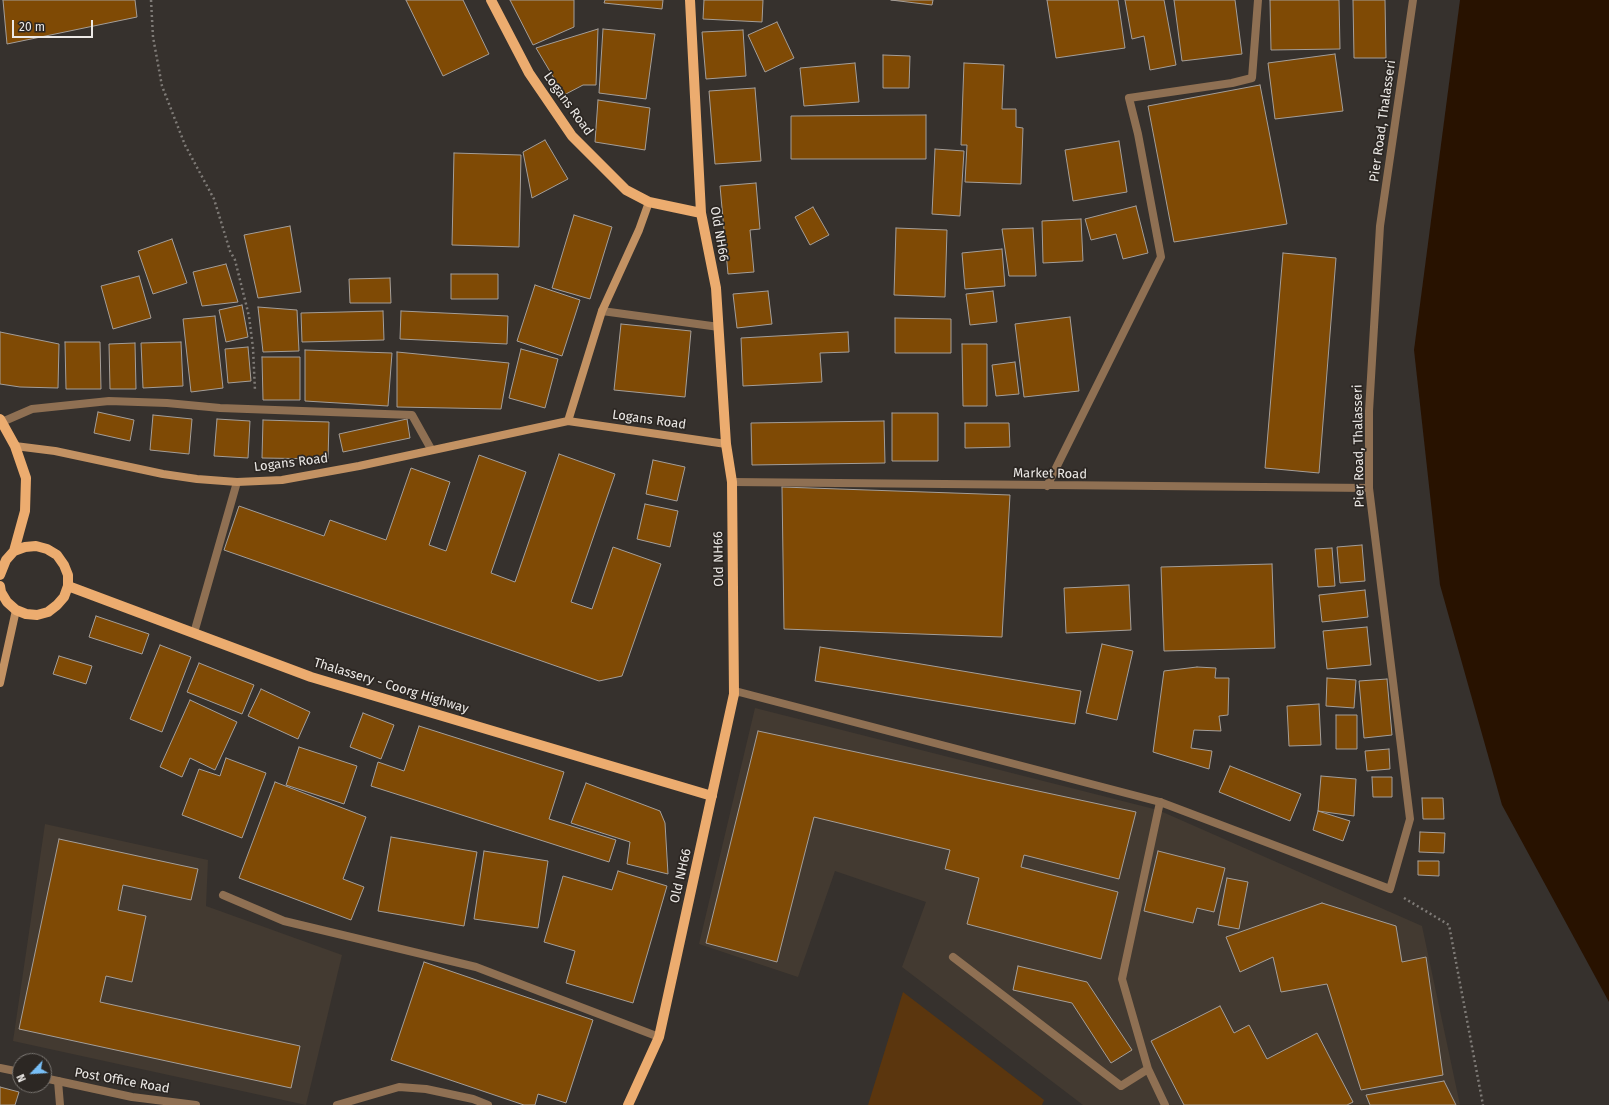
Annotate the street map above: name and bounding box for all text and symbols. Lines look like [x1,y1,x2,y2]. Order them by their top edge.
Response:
scale bar [14,12,95,38]
text: 20 m [19,20,45,34]
street label: Pier Road, Thalasseri [1367,59,1399,183]
street label: Logans Road [540,69,596,139]
street label: Old NH66 [706,205,732,263]
street label: Pier Road, Thalasseri [1350,384,1368,508]
street label: Logans Road [611,407,687,433]
street label: Logans Road [253,451,329,475]
street label: Market Road [1013,466,1087,482]
street label: Old NH66 [711,531,727,587]
street label: Thalassery - Coorg Highway [312,655,470,717]
street label: Old NH66 [667,847,695,905]
north arrow [12,1053,52,1093]
street label: Post Office Road [73,1065,171,1097]
text: N [14,1072,29,1084]

